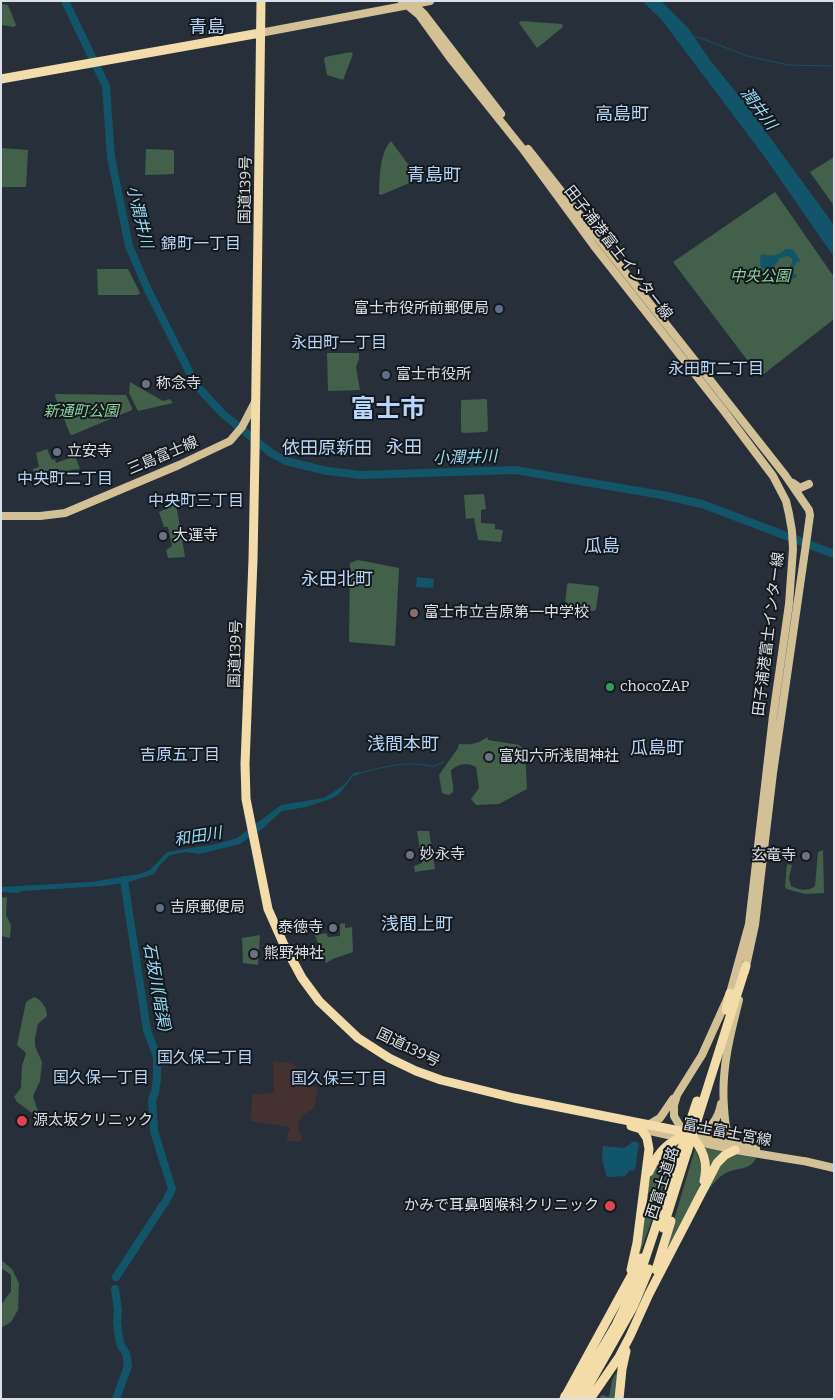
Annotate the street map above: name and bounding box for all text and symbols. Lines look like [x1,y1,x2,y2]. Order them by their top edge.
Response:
district label: 青島 [189,17,225,39]
water label: 潤井川 [736,84,780,134]
district label: 高島町 [595,104,649,126]
street label: 国道139号 [236,156,256,224]
district label: 青島町 [407,165,461,187]
street label: 田子浦港富士インター線 [560,182,676,324]
water label: 小潤井川 [122,184,156,250]
district label: 錦町一丁目 [161,235,241,255]
park label: 中央公園 [730,268,790,286]
place label: 富士市役所前郵便局 [354,300,489,318]
marker: 富士市役所前郵便局 [493,303,505,315]
district label: 永田町一丁目 [291,334,387,354]
district label: 永田町二丁目 [668,360,764,380]
place label: 富士市役所 [396,366,471,384]
marker: 富士市役所 [380,369,392,381]
place label: 称念寺 [156,375,201,393]
marker: 称念寺 [140,378,152,390]
district label: 富士市 [351,395,425,425]
park label: 新通町公園 [44,403,118,421]
street label: 三島富士線 [125,433,201,479]
district label: 永田 [386,437,422,459]
district label: 依田原新田 [282,438,372,460]
place label: 立安寺 [67,443,112,461]
marker: 立安寺 [51,446,63,458]
water label: 小潤井川 [433,447,497,469]
district label: 中央町二丁目 [17,470,113,490]
district label: 中央町三丁目 [148,492,244,512]
place label: 大運寺 [173,527,218,545]
marker: 大運寺 [157,530,169,542]
district label: 瓜島 [584,536,620,558]
street label: 田子浦港富士インター線 [750,551,788,717]
district label: 永田北町 [301,569,373,591]
place label: 富士市立吉原第一中学校 [424,604,589,622]
marker: 富士市立吉原第一中学校 [408,607,420,619]
street label: 国道139号 [226,619,246,689]
place label: chocoZAP [620,678,689,696]
marker: chocoZAP [604,681,616,693]
district label: 浅間本町 [367,734,439,756]
district label: 瓜島町 [630,738,684,760]
district label: 吉原五丁目 [140,746,220,766]
place label: 富知六所浅間神社 [499,748,619,766]
marker: 富知六所浅間神社 [483,751,495,763]
water label: 和田川 [173,824,223,850]
place label: 妙永寺 [420,846,465,864]
place label: 玄竜寺 [751,847,796,865]
marker: 妙永寺 [404,849,416,861]
marker: 玄竜寺 [800,850,812,862]
place label: 吉原郵便局 [170,899,245,917]
marker: 吉原郵便局 [154,902,166,914]
district label: 浅間上町 [381,914,453,936]
place label: 泰徳寺 [278,919,323,937]
marker: 泰徳寺 [327,922,339,934]
water label: 石坂川(暗渠) [139,941,173,1033]
place label: 熊野神社 [264,945,324,963]
marker: 熊野神社 [248,948,260,960]
street label: 国道139号 [373,1025,443,1071]
district label: 国久保二丁目 [157,1049,253,1069]
district label: 国久保一丁目 [53,1069,149,1089]
district label: 国久保三丁目 [291,1070,387,1090]
place label: 源太坂クリニック [33,1112,153,1130]
marker: 源太坂クリニック [15,1114,29,1128]
street label: 富士富士宮線 [681,1116,773,1150]
street label: 西富士道路 [643,1145,683,1221]
place label: かみで耳鼻咽喉科クリニック [404,1197,599,1215]
marker: かみで耳鼻咽喉科クリニック [603,1199,617,1213]

